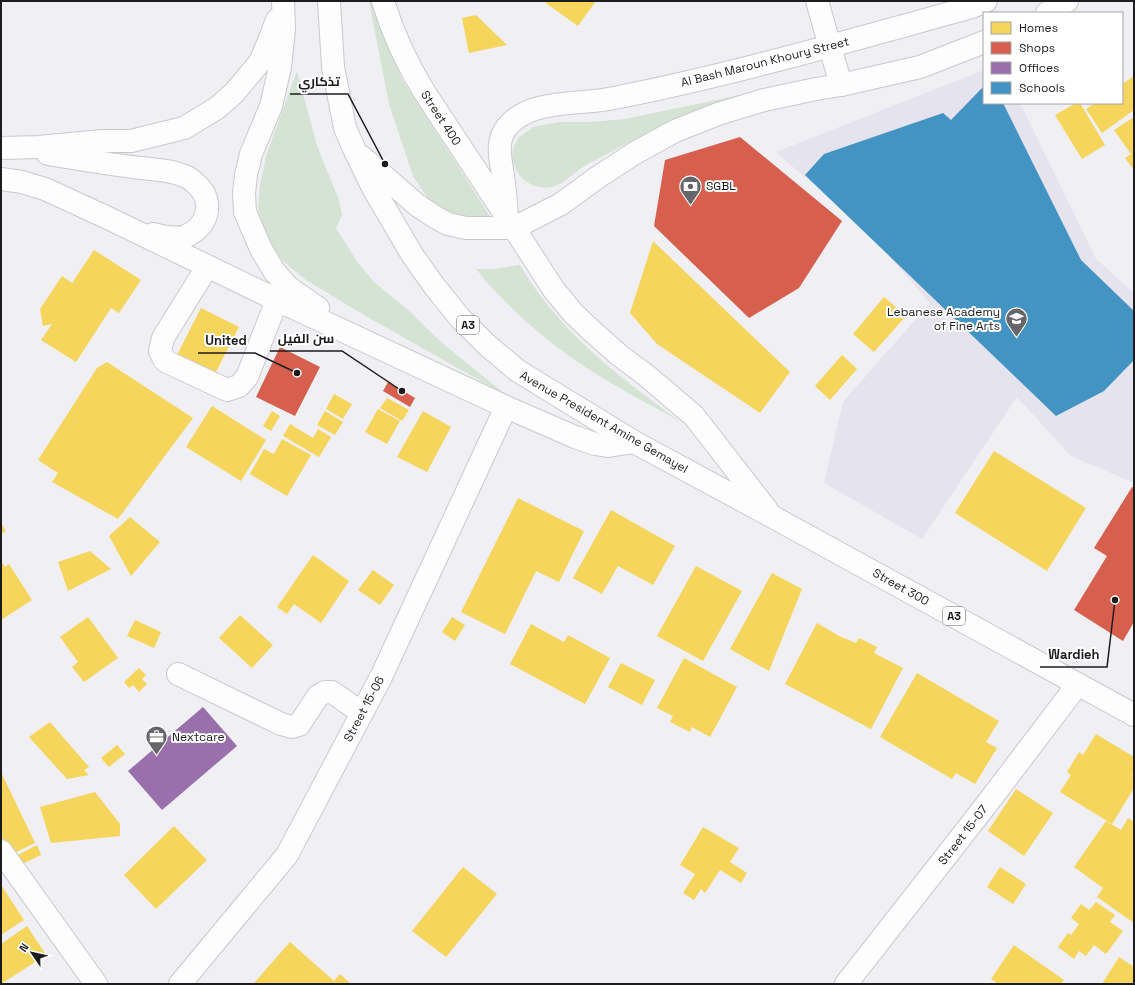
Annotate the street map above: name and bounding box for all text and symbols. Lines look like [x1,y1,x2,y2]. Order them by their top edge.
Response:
legend [983,12,1123,104]
text: Homes [1019,20,1058,36]
street label: Al Bash Maroun Khoury Street [679,33,851,91]
text: Shops [1019,40,1055,56]
text: Offices [1019,60,1059,76]
callout: تذكاري [290,69,348,94]
text: تذكاري [298,73,340,93]
text: Schools [1019,80,1065,96]
street label: Street 400 [417,87,465,149]
bank icon: SGBL [678,173,704,206]
place label: SGBL [706,178,736,194]
place label: Lebanese Academy of Fine Arts [887,304,1000,334]
school or university icon: Lebanese Academy of Fine Arts [1003,306,1029,339]
road number: A3 [457,316,479,334]
callout: سن الفيل [270,326,342,351]
callout: United [198,328,255,353]
text: سن الفيل [278,330,334,347]
text: United [205,332,247,349]
street label: Avenue President Amine Gemayel [517,367,691,477]
street label: Street 300 [870,565,932,609]
road number: A3 [943,607,965,625]
callout: Wardieh [1040,642,1107,667]
text: Wardieh [1048,646,1100,663]
street label: Street 15-06 [340,673,388,745]
office icon: Nextcare [143,724,169,757]
place label: Nextcare [172,729,225,745]
street label: Street 15-07 [935,802,992,868]
north arrow [12,933,52,973]
text: N [16,940,32,954]

